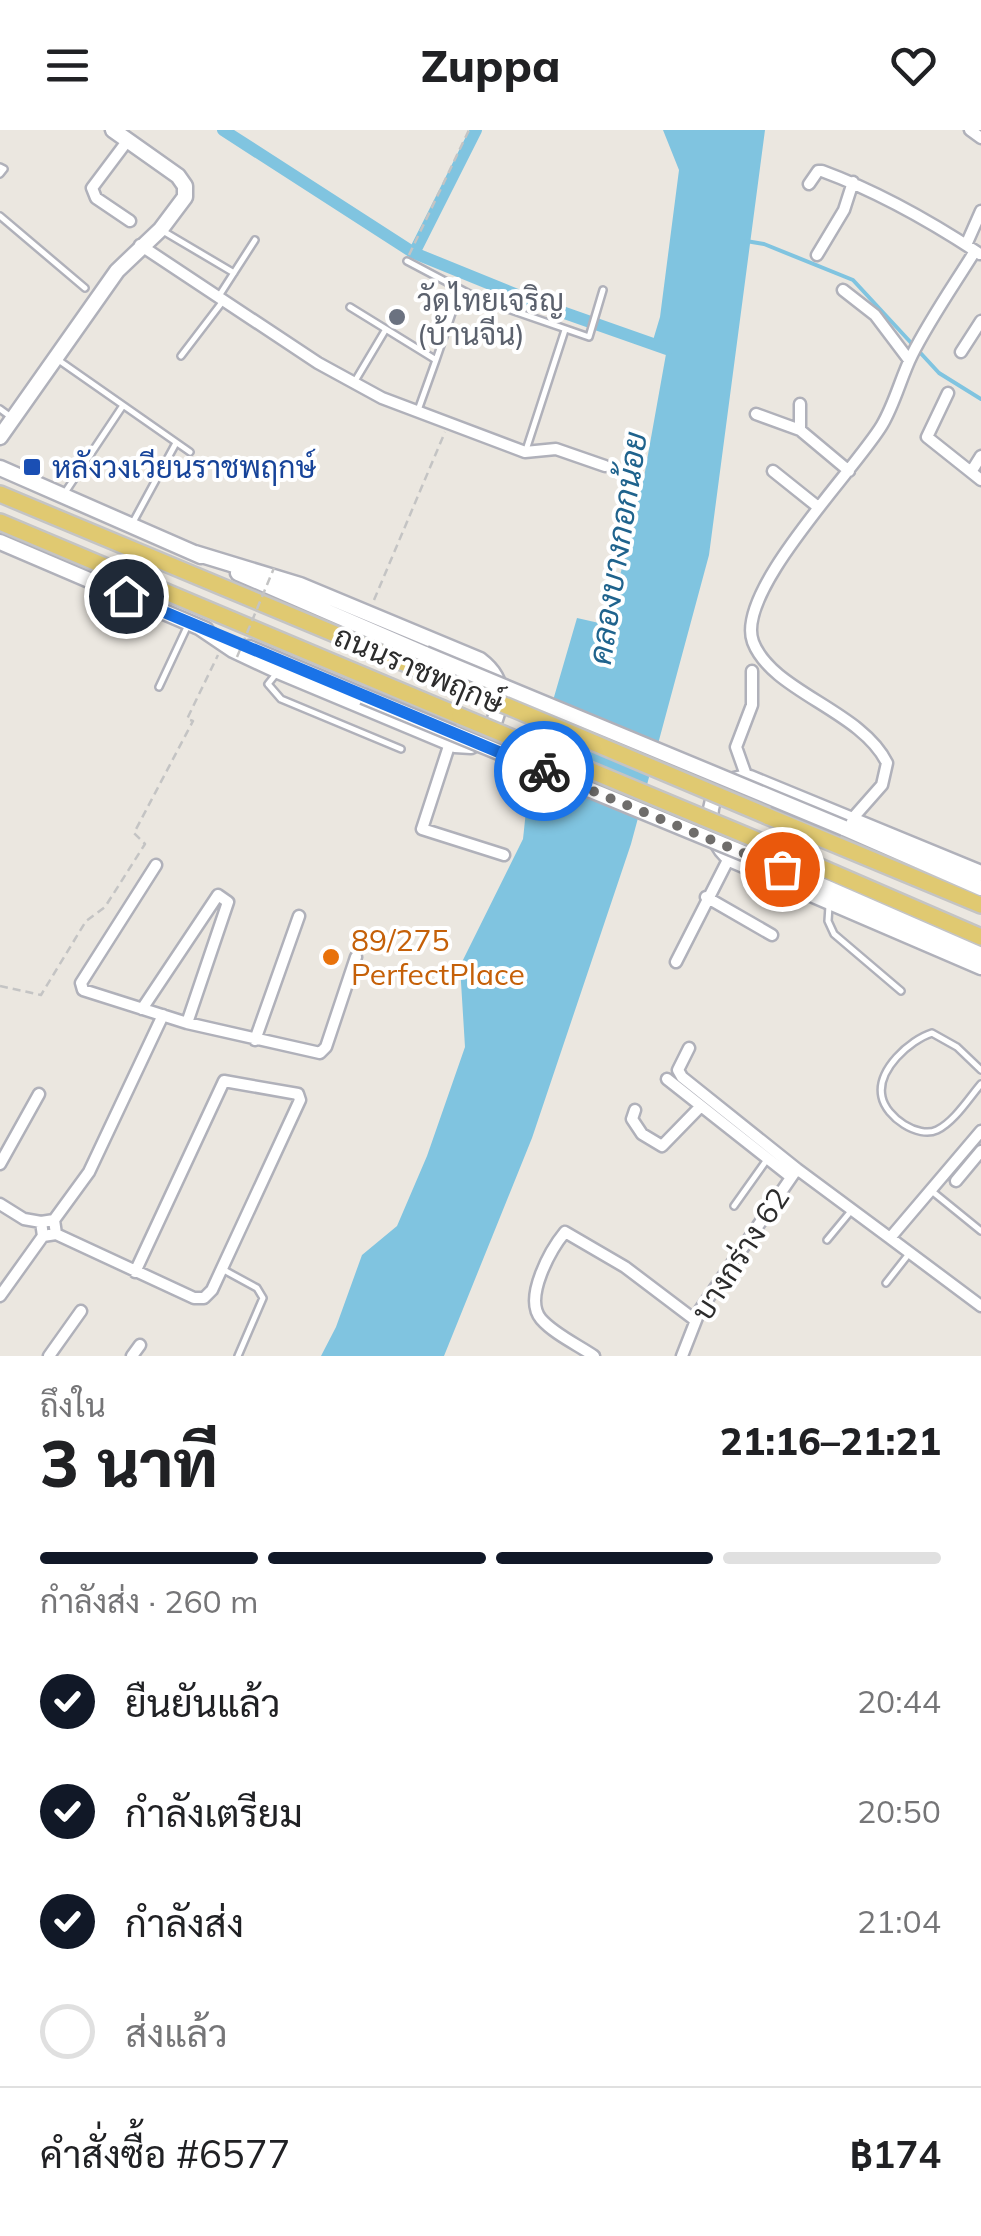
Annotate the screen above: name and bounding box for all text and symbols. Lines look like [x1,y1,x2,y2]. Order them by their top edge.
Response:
text: Zuppa [421,37,560,93]
icon: menu [40,38,95,93]
icon: heart [886,38,941,93]
place label: วัดไทยเจริญ (บ้านจีน) [417,281,564,353]
marker: วัดไทยเจริญ (บ้านจีน) [386,306,408,328]
water label: คลองบางกอกน้อย [579,429,655,667]
place label: หลังวงเวียนราชพฤกษ์ [52,448,317,486]
marker: หลังวงเวียนราชพฤกษ์ [21,456,43,478]
pin [84,554,169,639]
icon: home [99,569,154,624]
street label: ถนนราชพฤกษ์ [329,616,510,722]
courier [494,721,594,821]
icon: bike [517,744,572,799]
pin [740,827,825,912]
icon: bag [755,842,810,897]
place label: 89/275 PerfectPlace [351,921,525,993]
marker: 89/275 PerfectPlace [320,946,342,968]
street label: บางกร่าง 62 [683,1180,797,1328]
text: ถึงใน [40,1385,106,1425]
text: 21:16–21:21 [720,1417,941,1465]
text: 3 นาที [40,1422,218,1503]
text: กำลังส่ง · 260 m [40,1581,258,1621]
icon: check [40,1674,95,1729]
text: ยืนยันแล้ว [125,1679,280,1727]
text: 20:44 [857,1681,941,1721]
icon: check [40,1784,95,1839]
text: กำลังเตรียม [125,1789,303,1837]
text: 20:50 [857,1791,941,1831]
icon: check [40,1894,95,1949]
text: กำลังส่ง [125,1899,244,1947]
text: 21:04 [857,1901,941,1941]
text: ส่งแล้ว [125,2009,228,2057]
text: คำสั่งซื้อ #6577 [40,2130,290,2178]
text: ฿174 [850,2130,941,2178]

